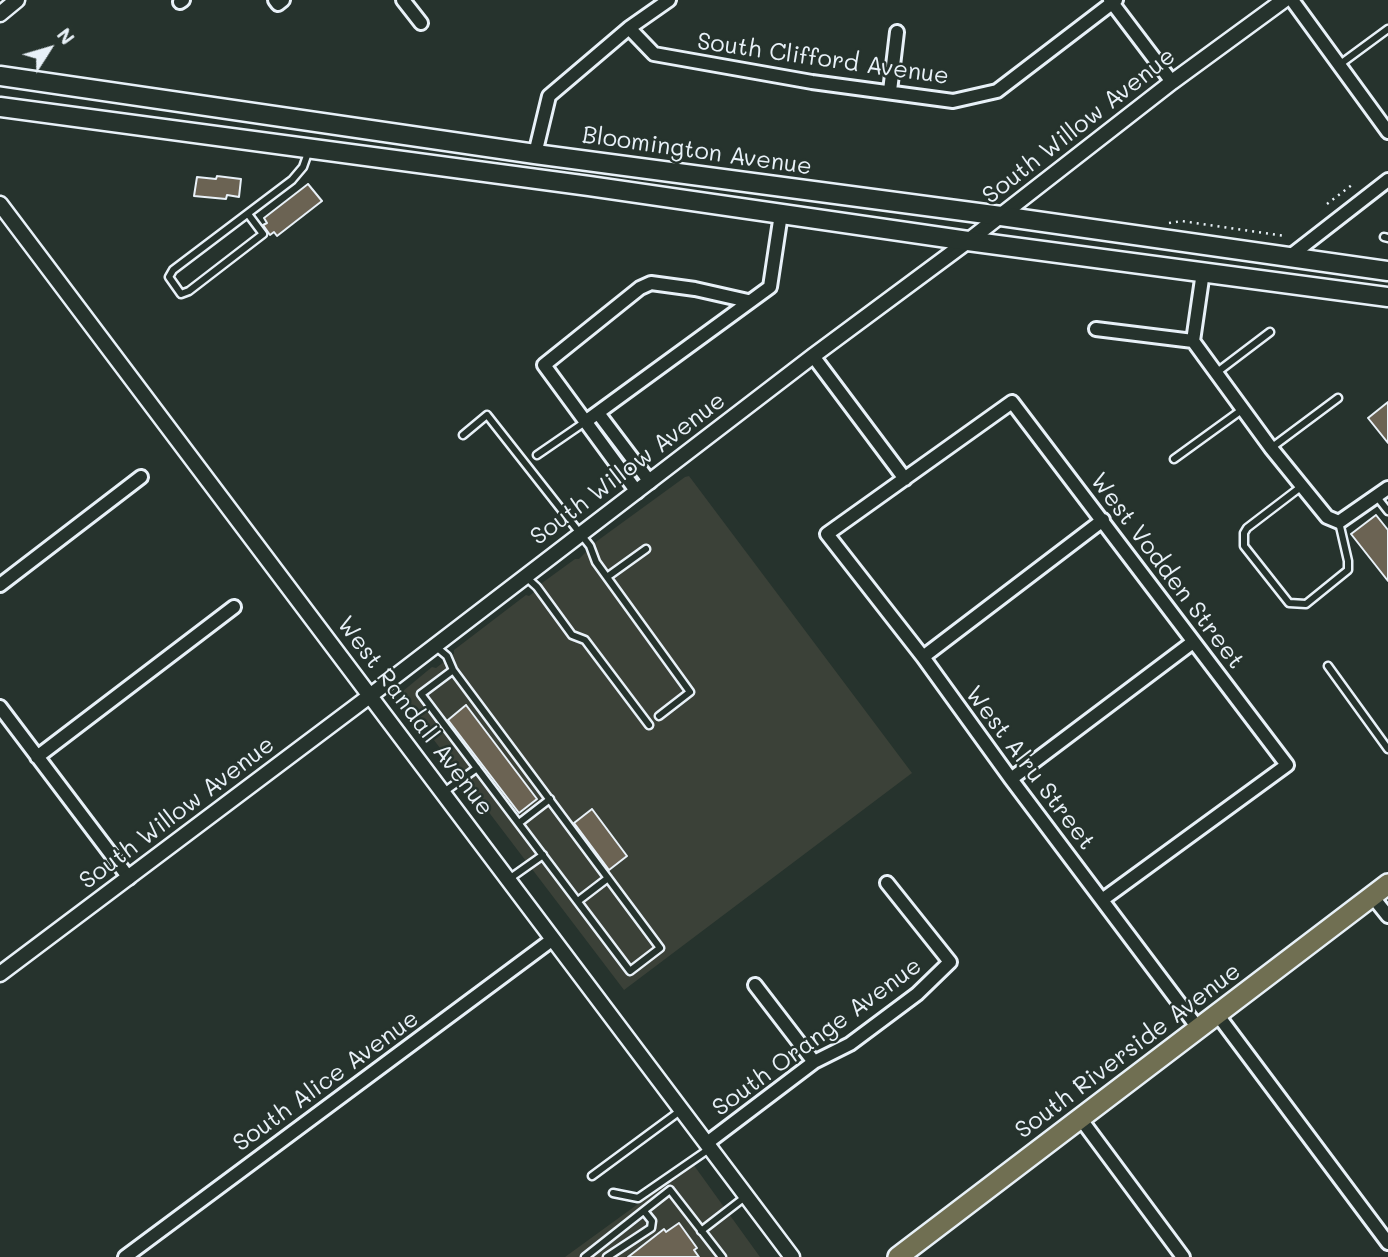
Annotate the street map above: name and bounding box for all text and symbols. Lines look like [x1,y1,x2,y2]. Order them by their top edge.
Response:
north arrow [14,14,84,84]
text: N [52,23,80,49]
street label: South Clifford Avenue [695,27,951,91]
street label: South Willow Avenue [977,42,1181,210]
street label: Bloomington Avenue [580,121,814,181]
street label: South Willow Avenue [525,386,731,552]
street label: West Vodden Street [1084,467,1250,675]
street label: West Randall Avenue [331,611,499,821]
street label: West Alru Street [959,680,1101,856]
street label: South Willow Avenue [74,730,280,896]
street label: South Orange Avenue [707,951,927,1123]
street label: South Riverside Avenue [1010,957,1246,1145]
street label: South Alice Avenue [228,1004,424,1158]

